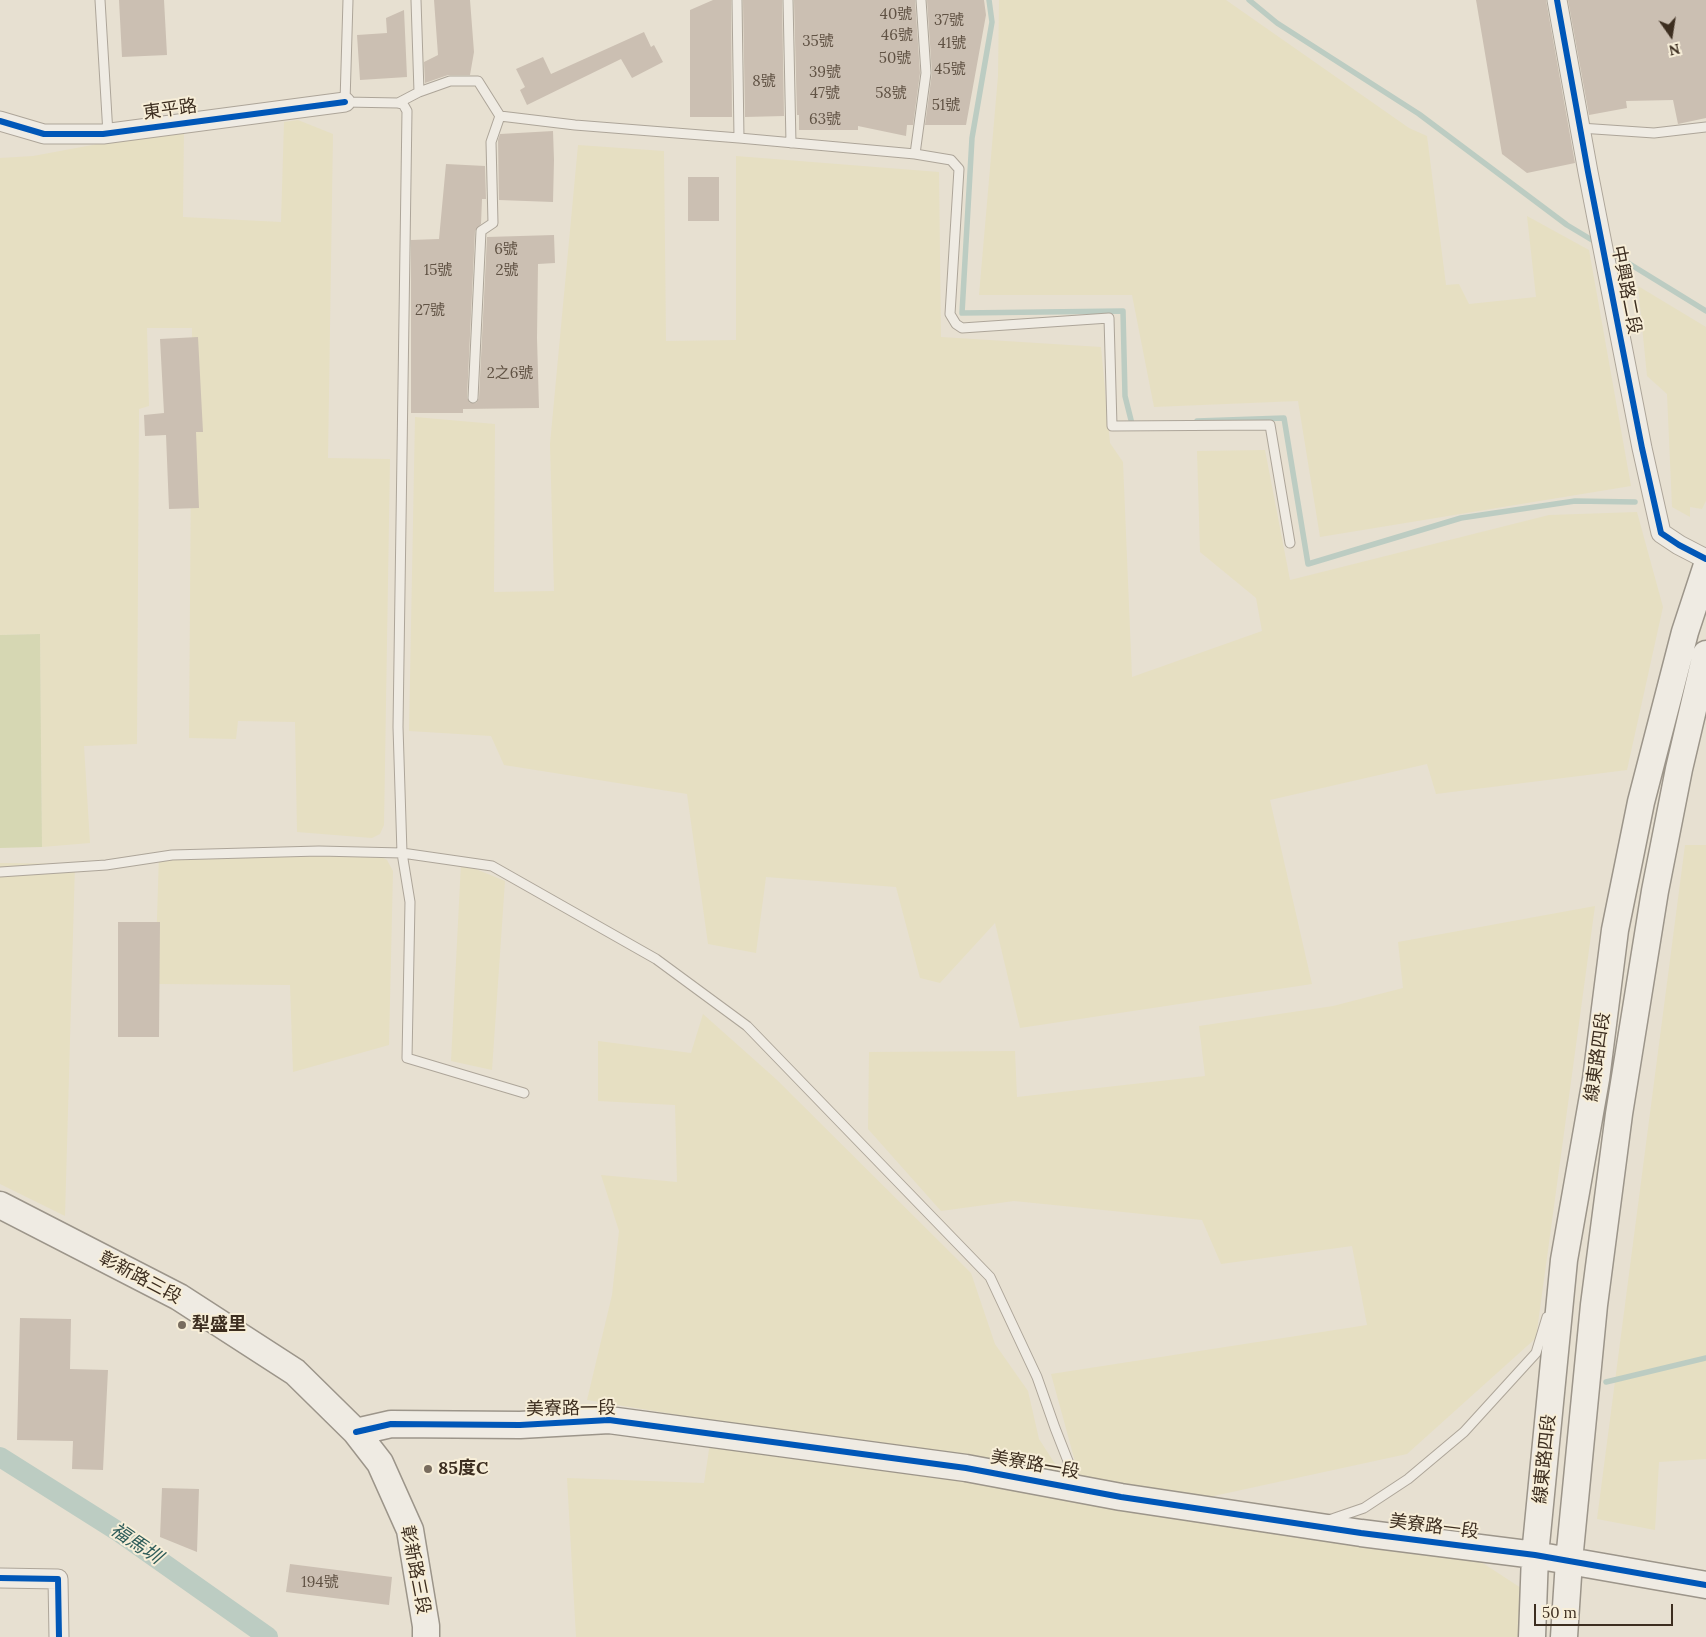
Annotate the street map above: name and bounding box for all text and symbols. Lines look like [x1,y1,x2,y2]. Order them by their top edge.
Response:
house number: 40號 [880,6,912,24]
north arrow [1646,10,1696,60]
house number: 37號 [934,12,964,30]
house number: 46號 [881,27,913,45]
house number: 35號 [802,33,834,51]
house number: 41號 [938,35,966,53]
text: N [1667,40,1682,60]
house number: 50號 [879,50,911,68]
house number: 45號 [934,61,966,79]
house number: 39號 [809,64,841,82]
house number: 8號 [752,73,776,91]
house number: 47號 [810,85,840,103]
house number: 58號 [875,85,907,103]
street label: 東平路 [142,96,198,124]
house number: 51號 [932,97,960,115]
house number: 63號 [809,111,841,129]
house number: 6號 [494,241,518,259]
street label: 中興路二段 [1607,244,1645,336]
house number: 15號 [424,262,452,280]
house number: 2號 [495,262,519,280]
house number: 27號 [415,302,445,320]
house number: 2之6號 [487,365,533,383]
street label: 線東路四段 [1581,1011,1615,1103]
street label: 彰新路三段 [95,1247,185,1309]
place label: 犁盛里 [192,1314,246,1336]
marker: 犁盛里 [176,1319,188,1331]
street label: 美寮路一段 [526,1397,616,1421]
street label: 線東路四段 [1530,1413,1560,1505]
street label: 美寮路一段 [989,1447,1081,1483]
place label: 85度C [438,1458,488,1480]
marker: 85度C [422,1463,434,1475]
street label: 美寮路一段 [1388,1511,1480,1543]
water label: 福馬圳 [106,1519,166,1569]
street label: 彰新路三段 [396,1524,434,1616]
house number: 194號 [301,1574,339,1592]
scale bar [1536,1594,1675,1626]
text: 50 m [1542,1603,1577,1622]

